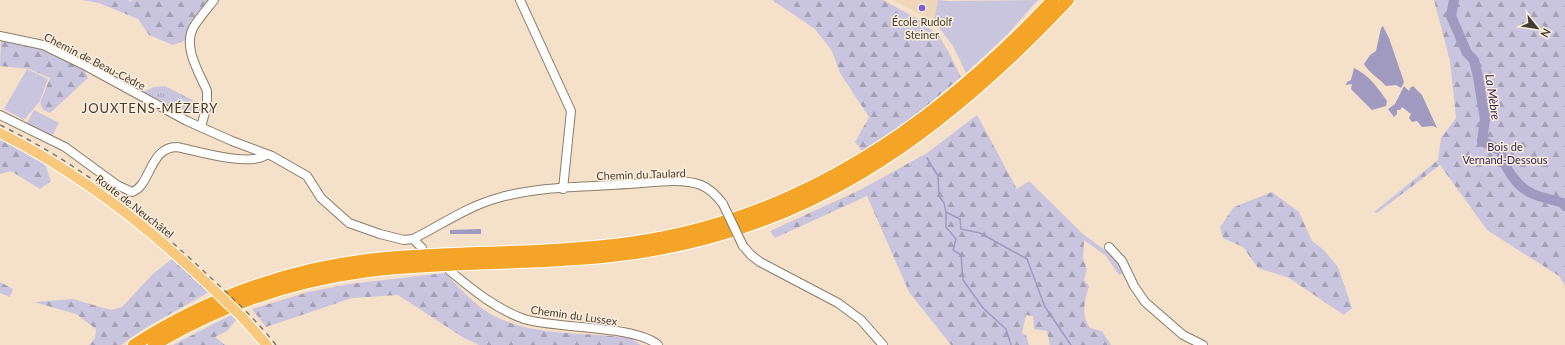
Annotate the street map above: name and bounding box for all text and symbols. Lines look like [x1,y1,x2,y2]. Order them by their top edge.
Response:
marker: École Rudolf Steiner [917,3,927,13]
north arrow [1517,8,1557,48]
place label: École Rudolf Steiner [892,15,952,41]
text: N [1538,26,1554,40]
street label: Chemin de Beau-Cèdre [42,30,148,92]
water label: La Mèbre [1482,73,1504,121]
district label: JOUXTENS-MÉZERY [82,100,218,116]
park label: Bois de Vernand-Dessous [1462,140,1548,166]
street label: Chemin du Taulard [596,166,686,182]
street label: Route de Neuchâtel [93,171,177,241]
street label: Chemin du Lussex [530,302,619,328]

